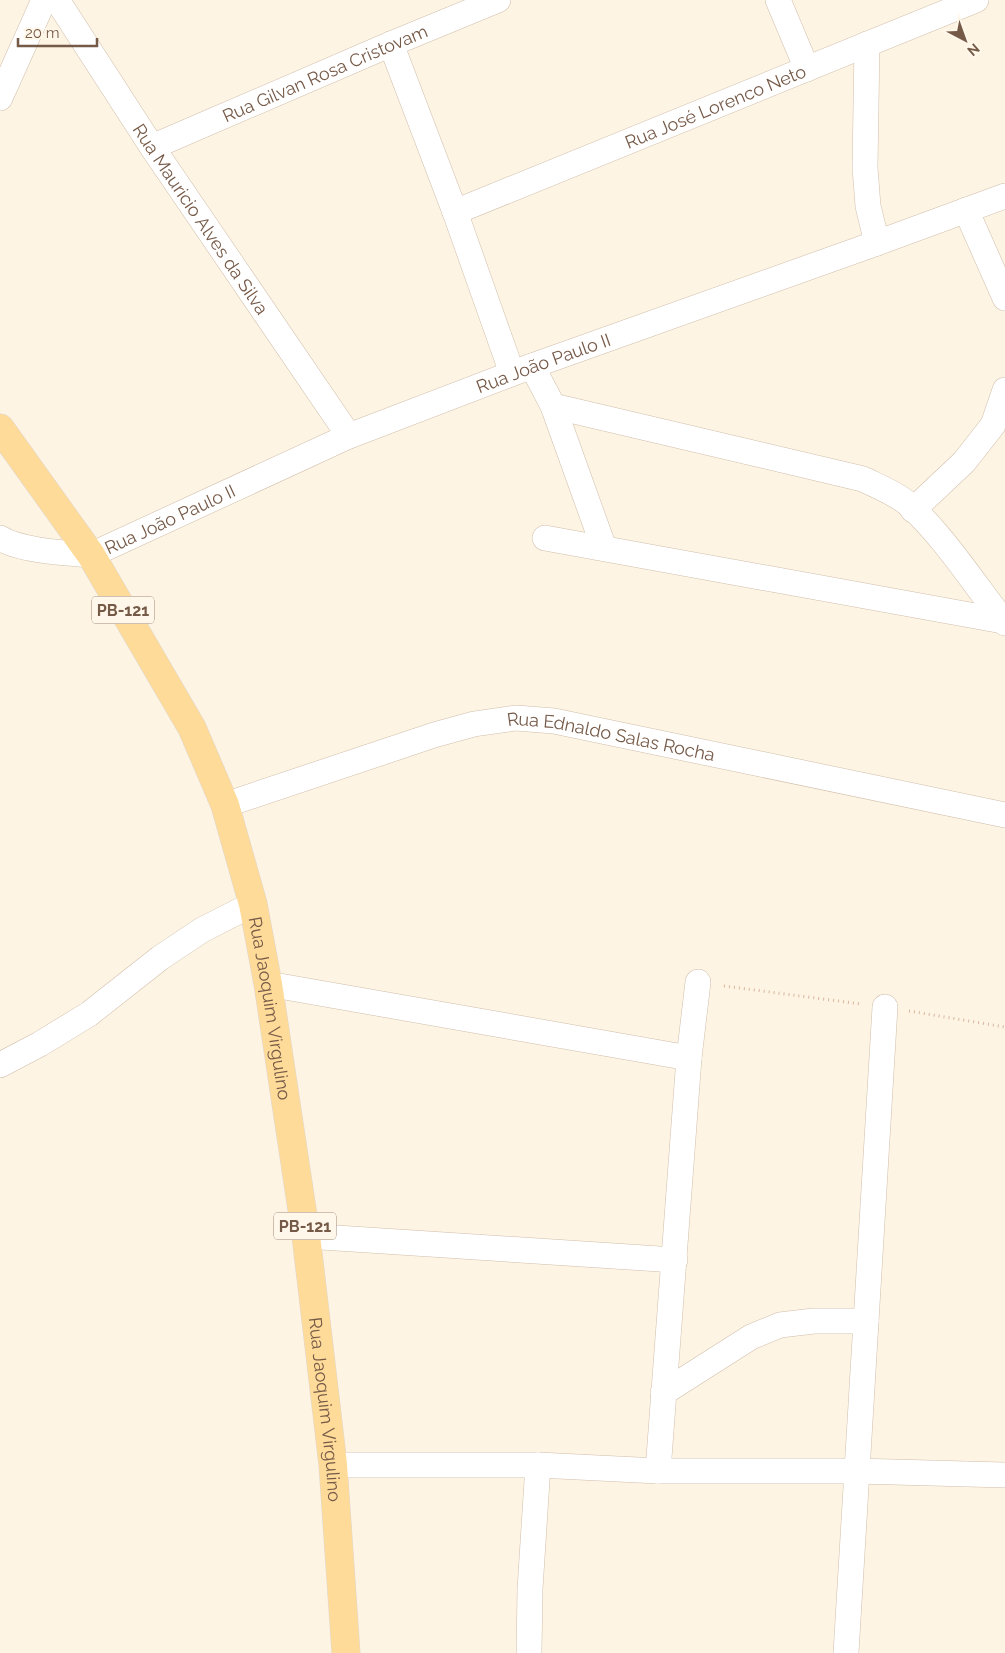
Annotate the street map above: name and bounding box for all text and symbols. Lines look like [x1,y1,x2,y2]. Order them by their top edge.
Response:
scale bar [18,15,96,47]
north arrow [940,15,990,65]
street label: Rua Gilvan Rosa Cristovam [219,20,430,126]
text: 20 m [25,24,60,42]
text: N [964,40,983,59]
street label: Rua José Lorenco Neto [622,60,809,152]
street label: Rua Mauricio Alves da Silva [129,119,273,318]
street label: Rua João Paulo II [473,328,613,397]
street label: Rua João Paulo II [101,480,238,558]
road number: PB-121 [92,596,154,624]
street label: Rua Ednaldo Salas Rocha [506,707,717,765]
street label: Rua Jaoquim Virgulino [245,915,296,1102]
road number: PB-121 [274,1212,336,1240]
street label: Rua Jaoquim Virgulino [305,1316,346,1503]

